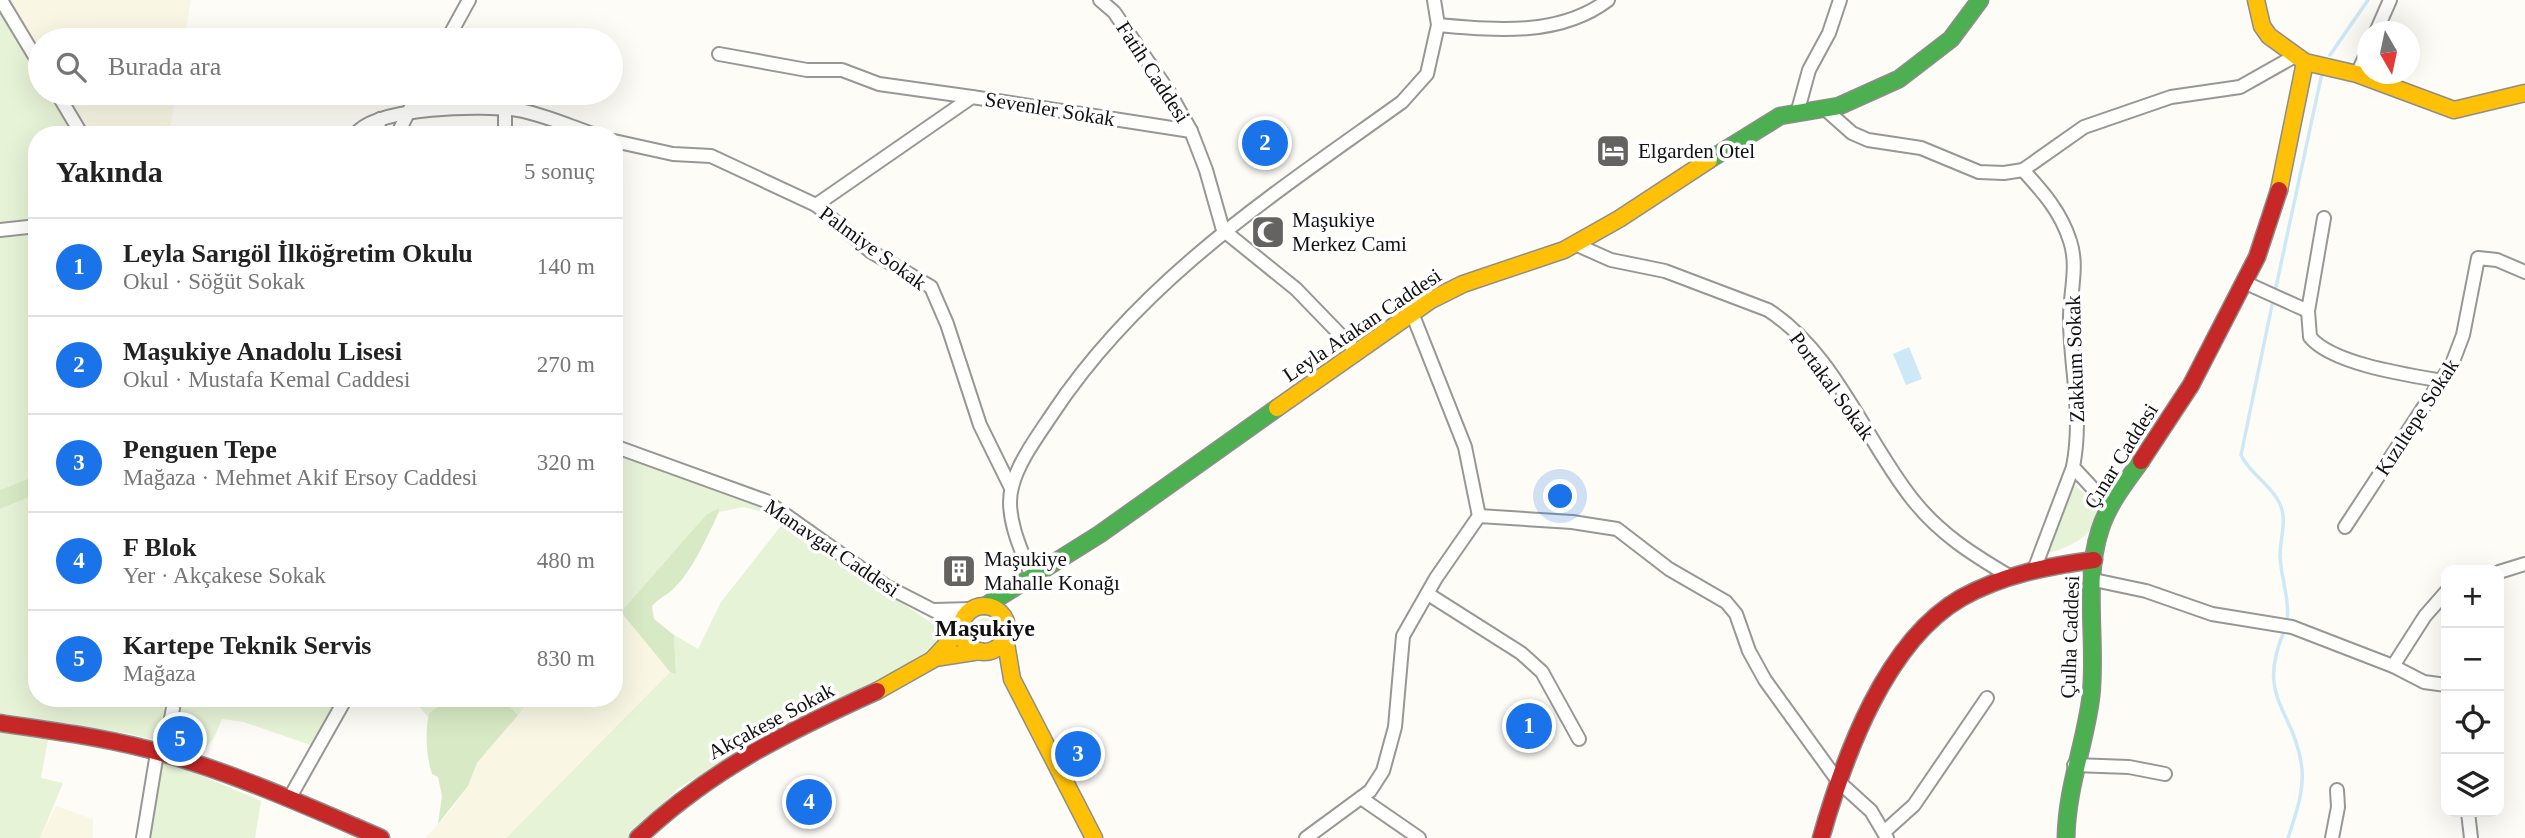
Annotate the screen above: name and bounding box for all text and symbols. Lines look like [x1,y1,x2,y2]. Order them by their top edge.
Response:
street label: Fatih Caddesi [1111,17,1195,127]
north arrow [2357,21,2420,84]
search box [28,28,623,105]
icon: search [52,48,90,86]
text: Burada ara [108,52,221,81]
street label: Sevenler Sokak [983,87,1117,131]
pin: 2 [1242,117,1288,169]
hotel icon: Elgarden Otel [1594,132,1632,170]
place label: Elgarden Otel [1638,139,1755,163]
text: Yakında [56,155,163,188]
text: 5 sonuç [524,159,595,184]
street label: Palmiye Sokak [815,201,932,295]
place label: Maşukiye Merkez Cami [1292,208,1407,256]
mosque icon: Maşukiye Merkez Cami [1249,213,1287,251]
text: Leyla Sarıgöl İlköğretim Okulu [123,239,473,268]
text: 1 [73,254,85,279]
text: 140 m [537,254,595,279]
street label: Leyla Atakan Caddesi [1278,263,1446,387]
text: Okul · Söğüt Sokak [123,269,305,294]
street label: Zakkum Sokak [2061,294,2089,423]
street label: Portakal Sokak [1785,327,1880,445]
text: Maşukiye Anadolu Lisesi [123,337,402,366]
text: 2 [73,352,85,377]
text: 270 m [537,352,595,377]
street label: Kızıltepe Sokak [2370,354,2464,480]
text: Okul · Mustafa Kemal Caddesi [123,367,410,392]
street label: Çınar Caddesi [2079,399,2163,513]
text: Penguen Tepe [123,435,277,464]
text: 3 [73,450,85,475]
text: 320 m [537,450,595,475]
text: Mağaza · Mehmet Akif Ersoy Caddesi [123,465,478,490]
your location [1543,479,1577,513]
street label: Manavgat Caddesi [760,494,904,602]
text: F Blok [123,533,196,562]
place label: Maşukiye Mahalle Konağı [984,547,1120,595]
text: 4 [73,548,85,573]
text: 480 m [537,548,595,573]
building icon: Maşukiye Mahalle Konağı [940,552,978,590]
text: Yer · Akçakese Sokak [123,563,326,588]
map controls [2441,565,2504,817]
button: + [2441,565,2504,628]
street label: Çulha Caddesi [2056,575,2084,699]
district label: Maşukiye [935,615,1035,641]
button: − [2441,628,2504,691]
text: Kartepe Teknik Servis [123,631,371,660]
text: 5 [73,646,85,671]
text: 830 m [537,646,595,671]
text: Mağaza [123,661,196,686]
street label: Akçakese Sokak [704,677,839,764]
button: locate [2441,691,2504,754]
pin: 1 [1506,700,1552,752]
pin: 5 [157,713,203,765]
pin: 3 [1055,728,1101,780]
button: layers [2441,754,2504,817]
pin: 4 [786,776,832,828]

